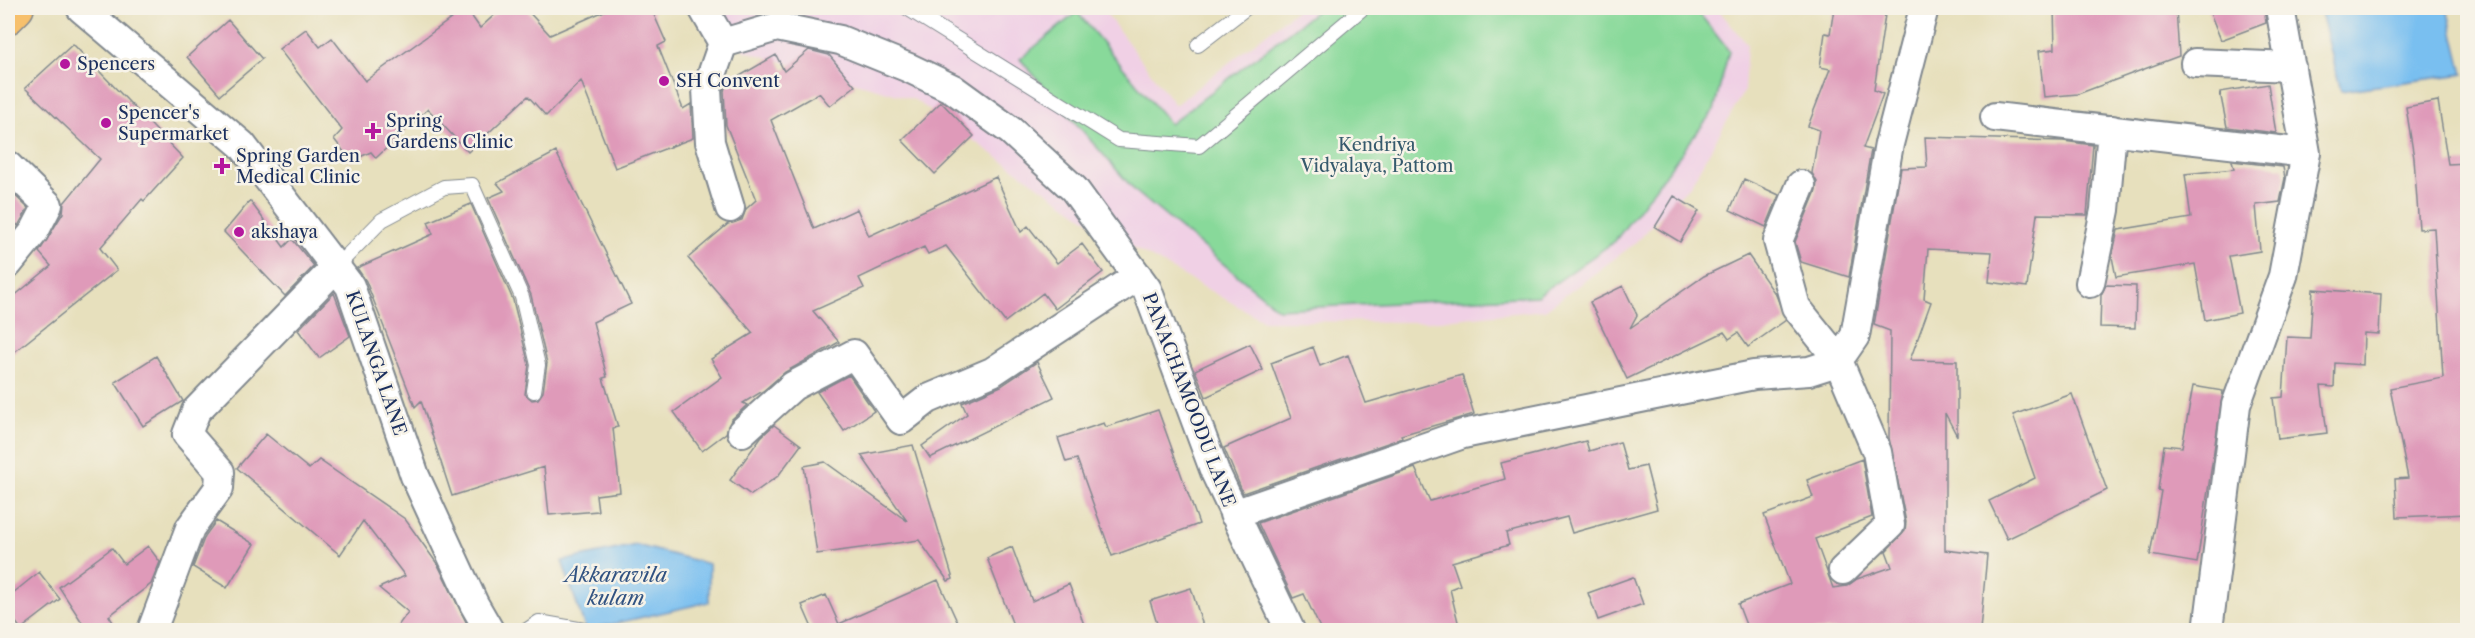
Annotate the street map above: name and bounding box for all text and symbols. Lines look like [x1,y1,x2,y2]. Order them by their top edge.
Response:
place label: Spencers [77,53,155,75]
marker: Spencers [58,57,72,71]
place label: SH Convent [676,70,780,92]
marker: SH Convent [657,74,671,88]
place label: Spencer's Supermarket [118,102,229,145]
place label: Spring Gardens Clinic [386,110,513,153]
marker: Spencer's Supermarket [99,116,113,130]
marker: Spring Gardens Clinic [364,122,382,140]
park label: Kendriya Vidyalaya, Pattom [1300,134,1454,177]
place label: Spring Garden Medical Clinic [236,145,360,188]
marker: Spring Garden Medical Clinic [213,157,231,175]
place label: akshaya [251,221,319,243]
marker: akshaya [232,225,246,239]
street label: KULANGA LANE [341,288,411,438]
street label: PANACHAMOODU LANE [1138,290,1240,510]
water label: Akkaravila kulam [562,563,667,610]

